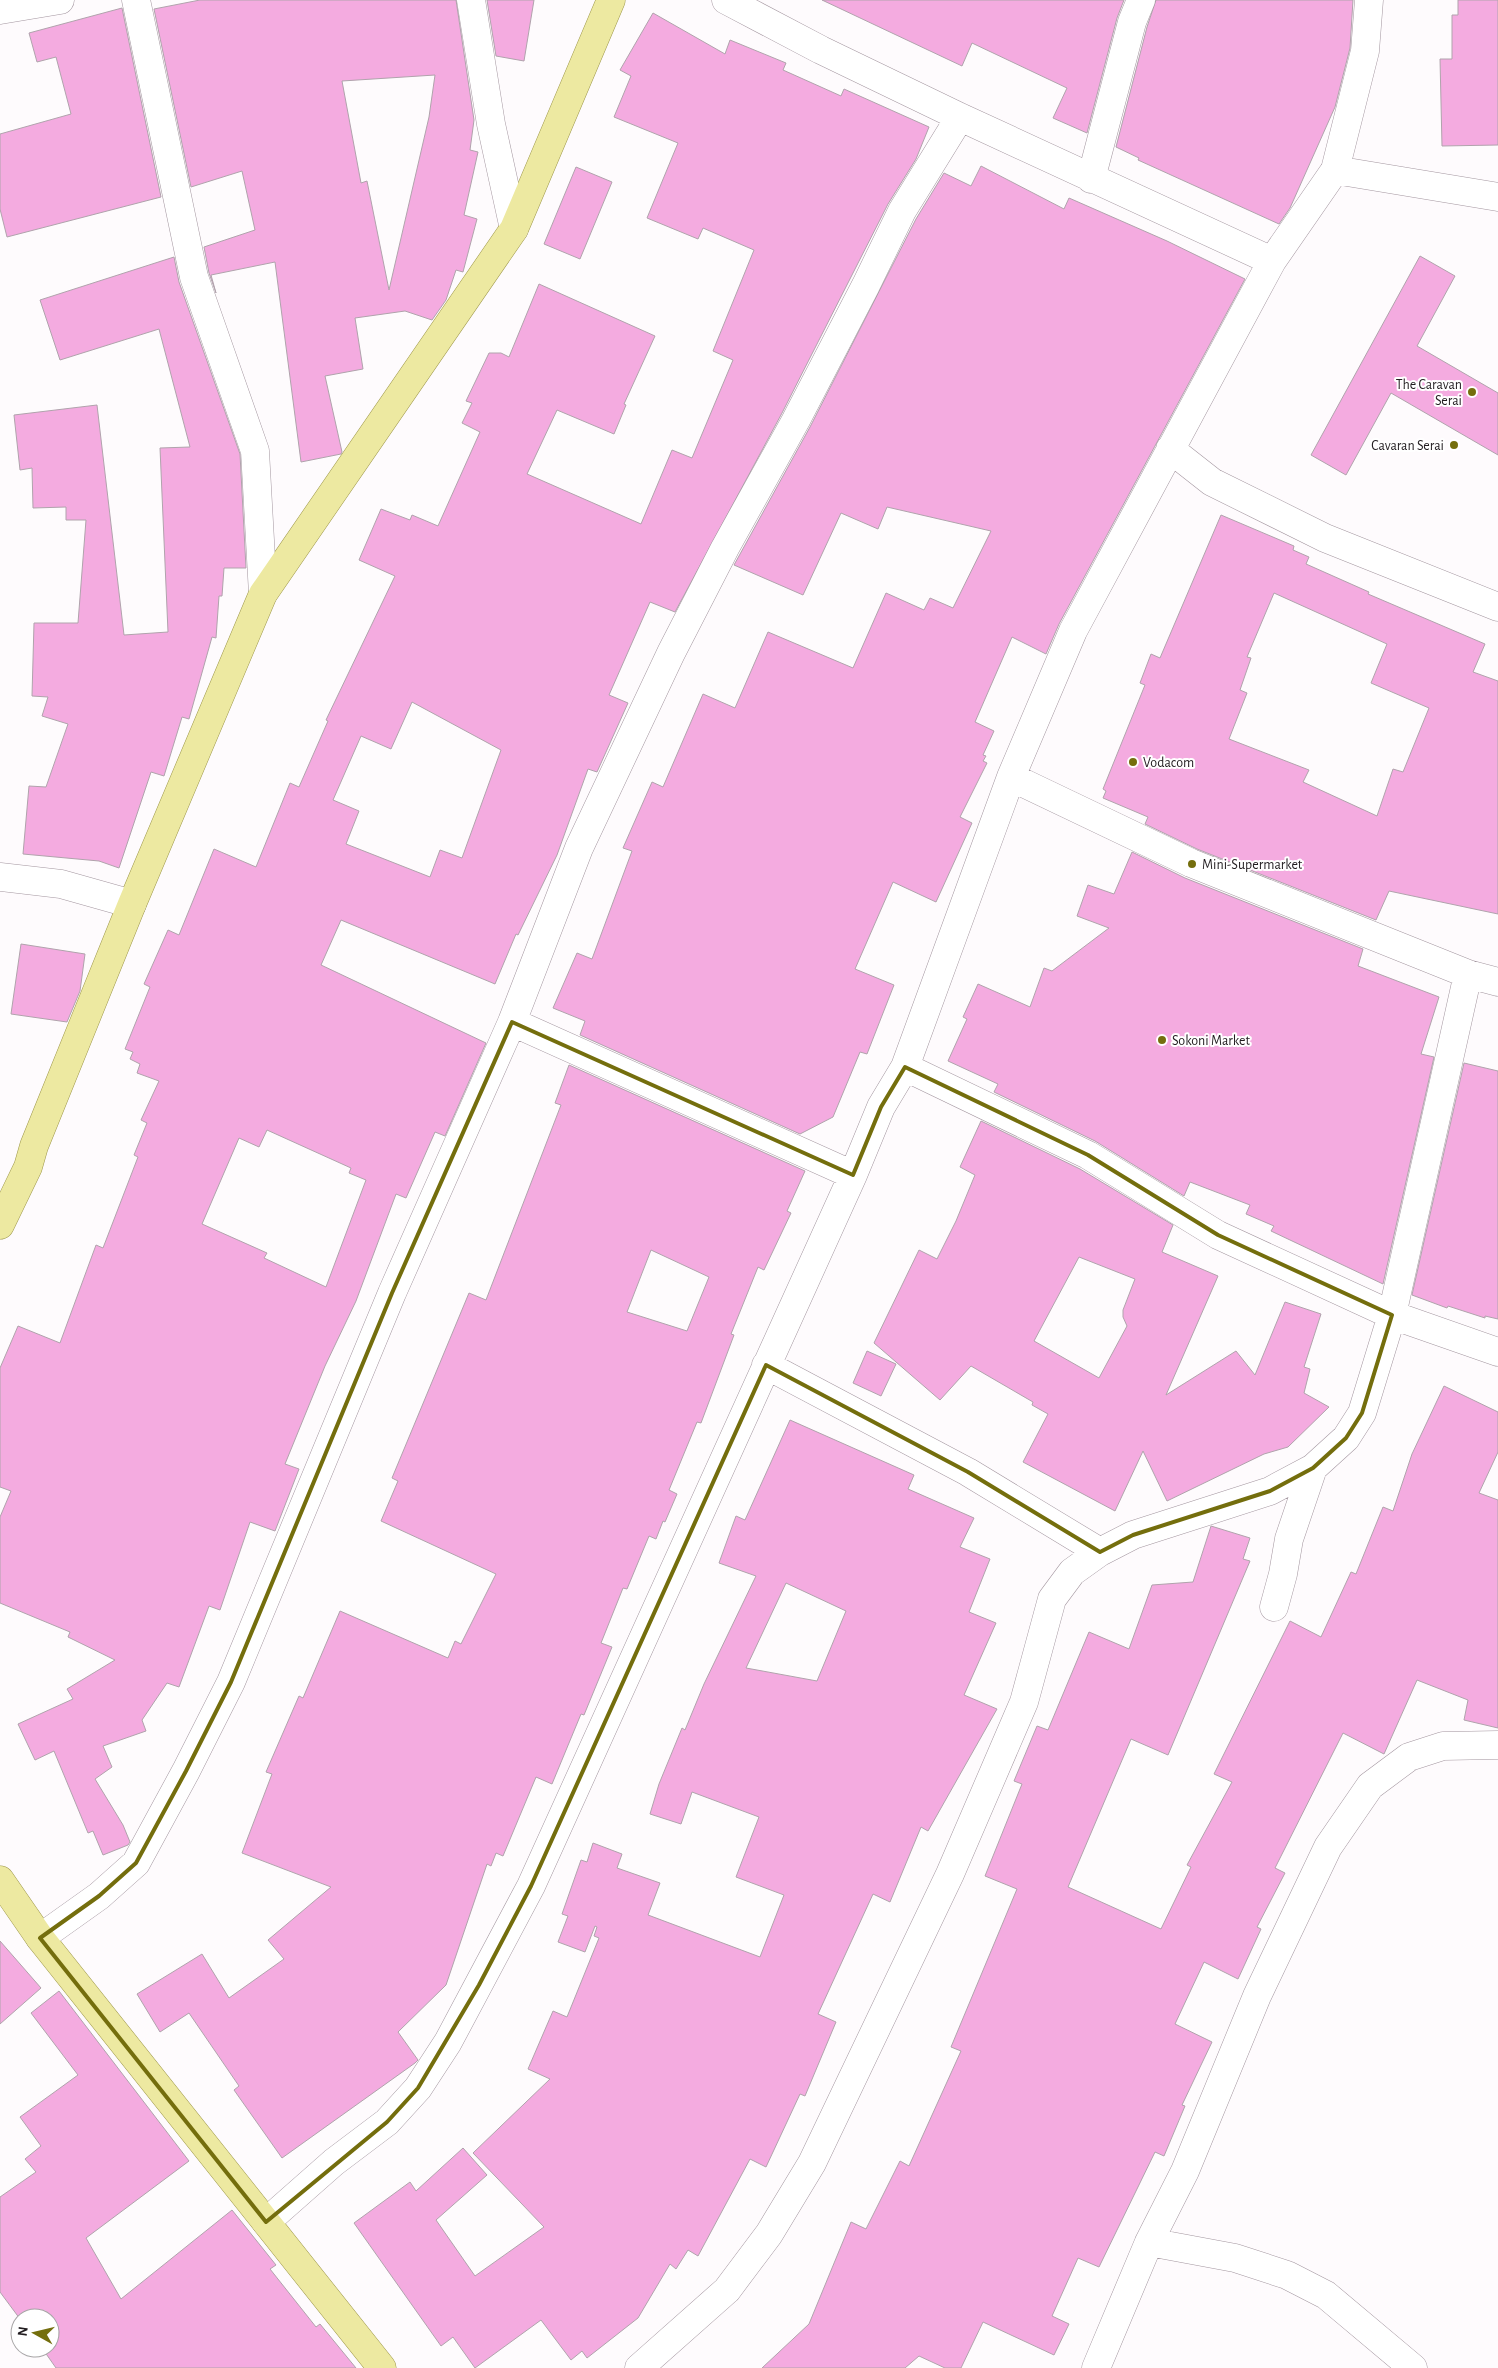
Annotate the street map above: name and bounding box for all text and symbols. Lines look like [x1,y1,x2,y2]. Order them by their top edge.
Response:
place label: The Caravan Serai [1396,378,1462,408]
marker: The Caravan Serai [1466,386,1478,398]
place label: Cavaran Serai [1371,439,1444,453]
marker: Cavaran Serai [1448,439,1460,451]
marker: Vodacom [1127,756,1139,768]
place label: Vodacom [1143,756,1194,770]
marker: Mini-Supermarket [1186,858,1198,870]
place label: Mini-Supermarket [1202,858,1303,872]
marker: Sokoni Market [1156,1034,1168,1046]
place label: Sokoni Market [1172,1034,1250,1048]
north arrow [10,2308,60,2358]
text: N [16,2326,31,2337]

